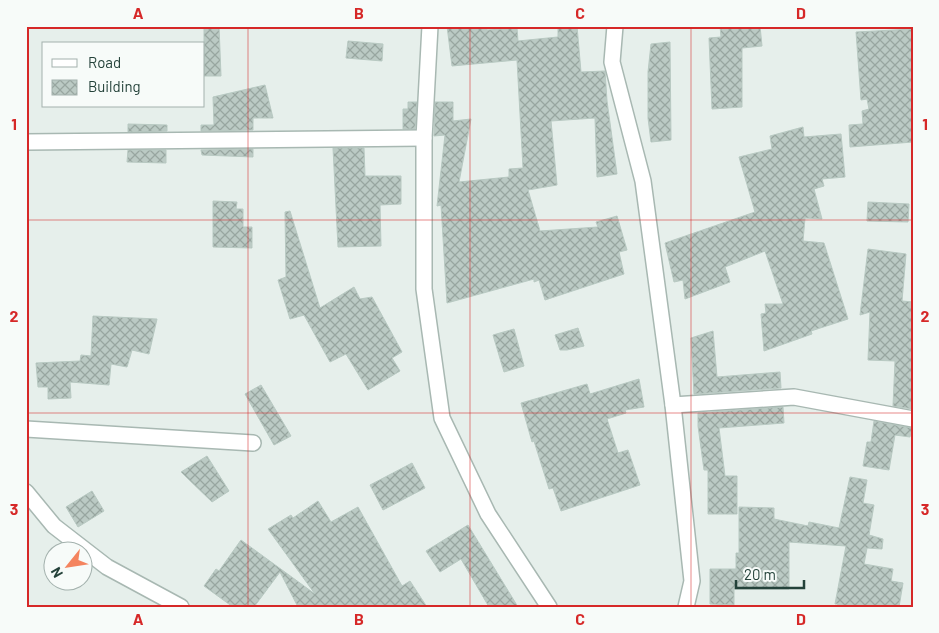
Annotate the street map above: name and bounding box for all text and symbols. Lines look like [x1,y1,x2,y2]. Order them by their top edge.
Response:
text: A [133,3,144,22]
text: B [354,3,364,22]
text: C [575,3,585,22]
text: D [796,3,806,22]
legend [42,42,205,108]
text: Road [88,53,121,71]
text: Building [88,77,141,95]
text: 1 [11,114,17,133]
text: 1 [922,114,928,133]
text: 2 [10,306,19,325]
text: 2 [921,306,930,325]
text: 3 [10,499,18,518]
text: 3 [921,499,929,518]
north arrow [42,540,92,590]
scale bar [736,558,804,590]
text: N [47,564,66,581]
text: 20 m [744,565,776,583]
text: A [133,609,144,628]
text: B [354,609,364,628]
text: C [575,609,585,628]
text: D [796,609,806,628]

